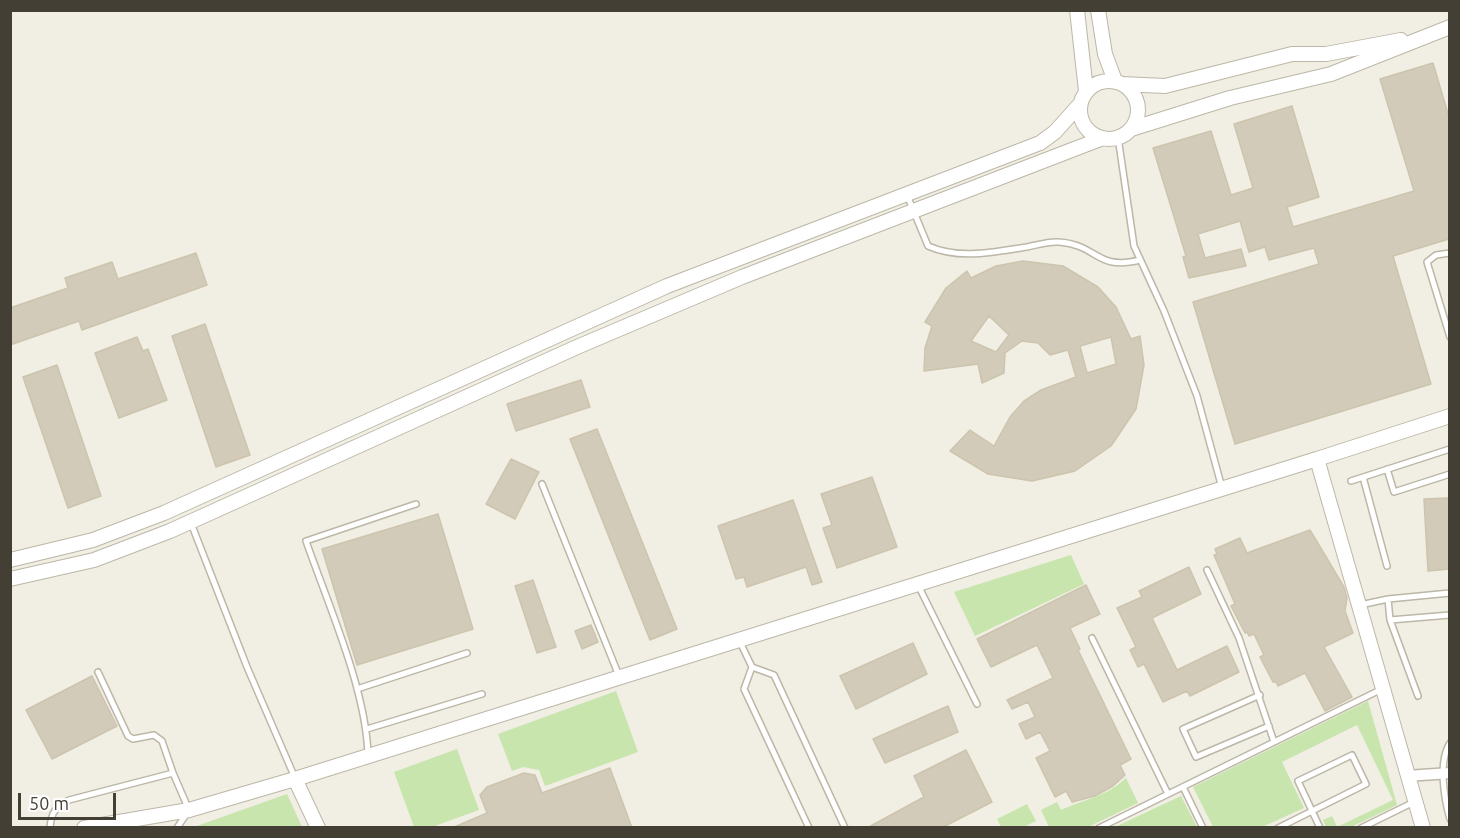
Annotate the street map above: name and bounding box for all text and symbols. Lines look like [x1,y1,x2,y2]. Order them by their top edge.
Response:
scale bar [21,781,118,819]
text: 50 m [29,793,69,813]

